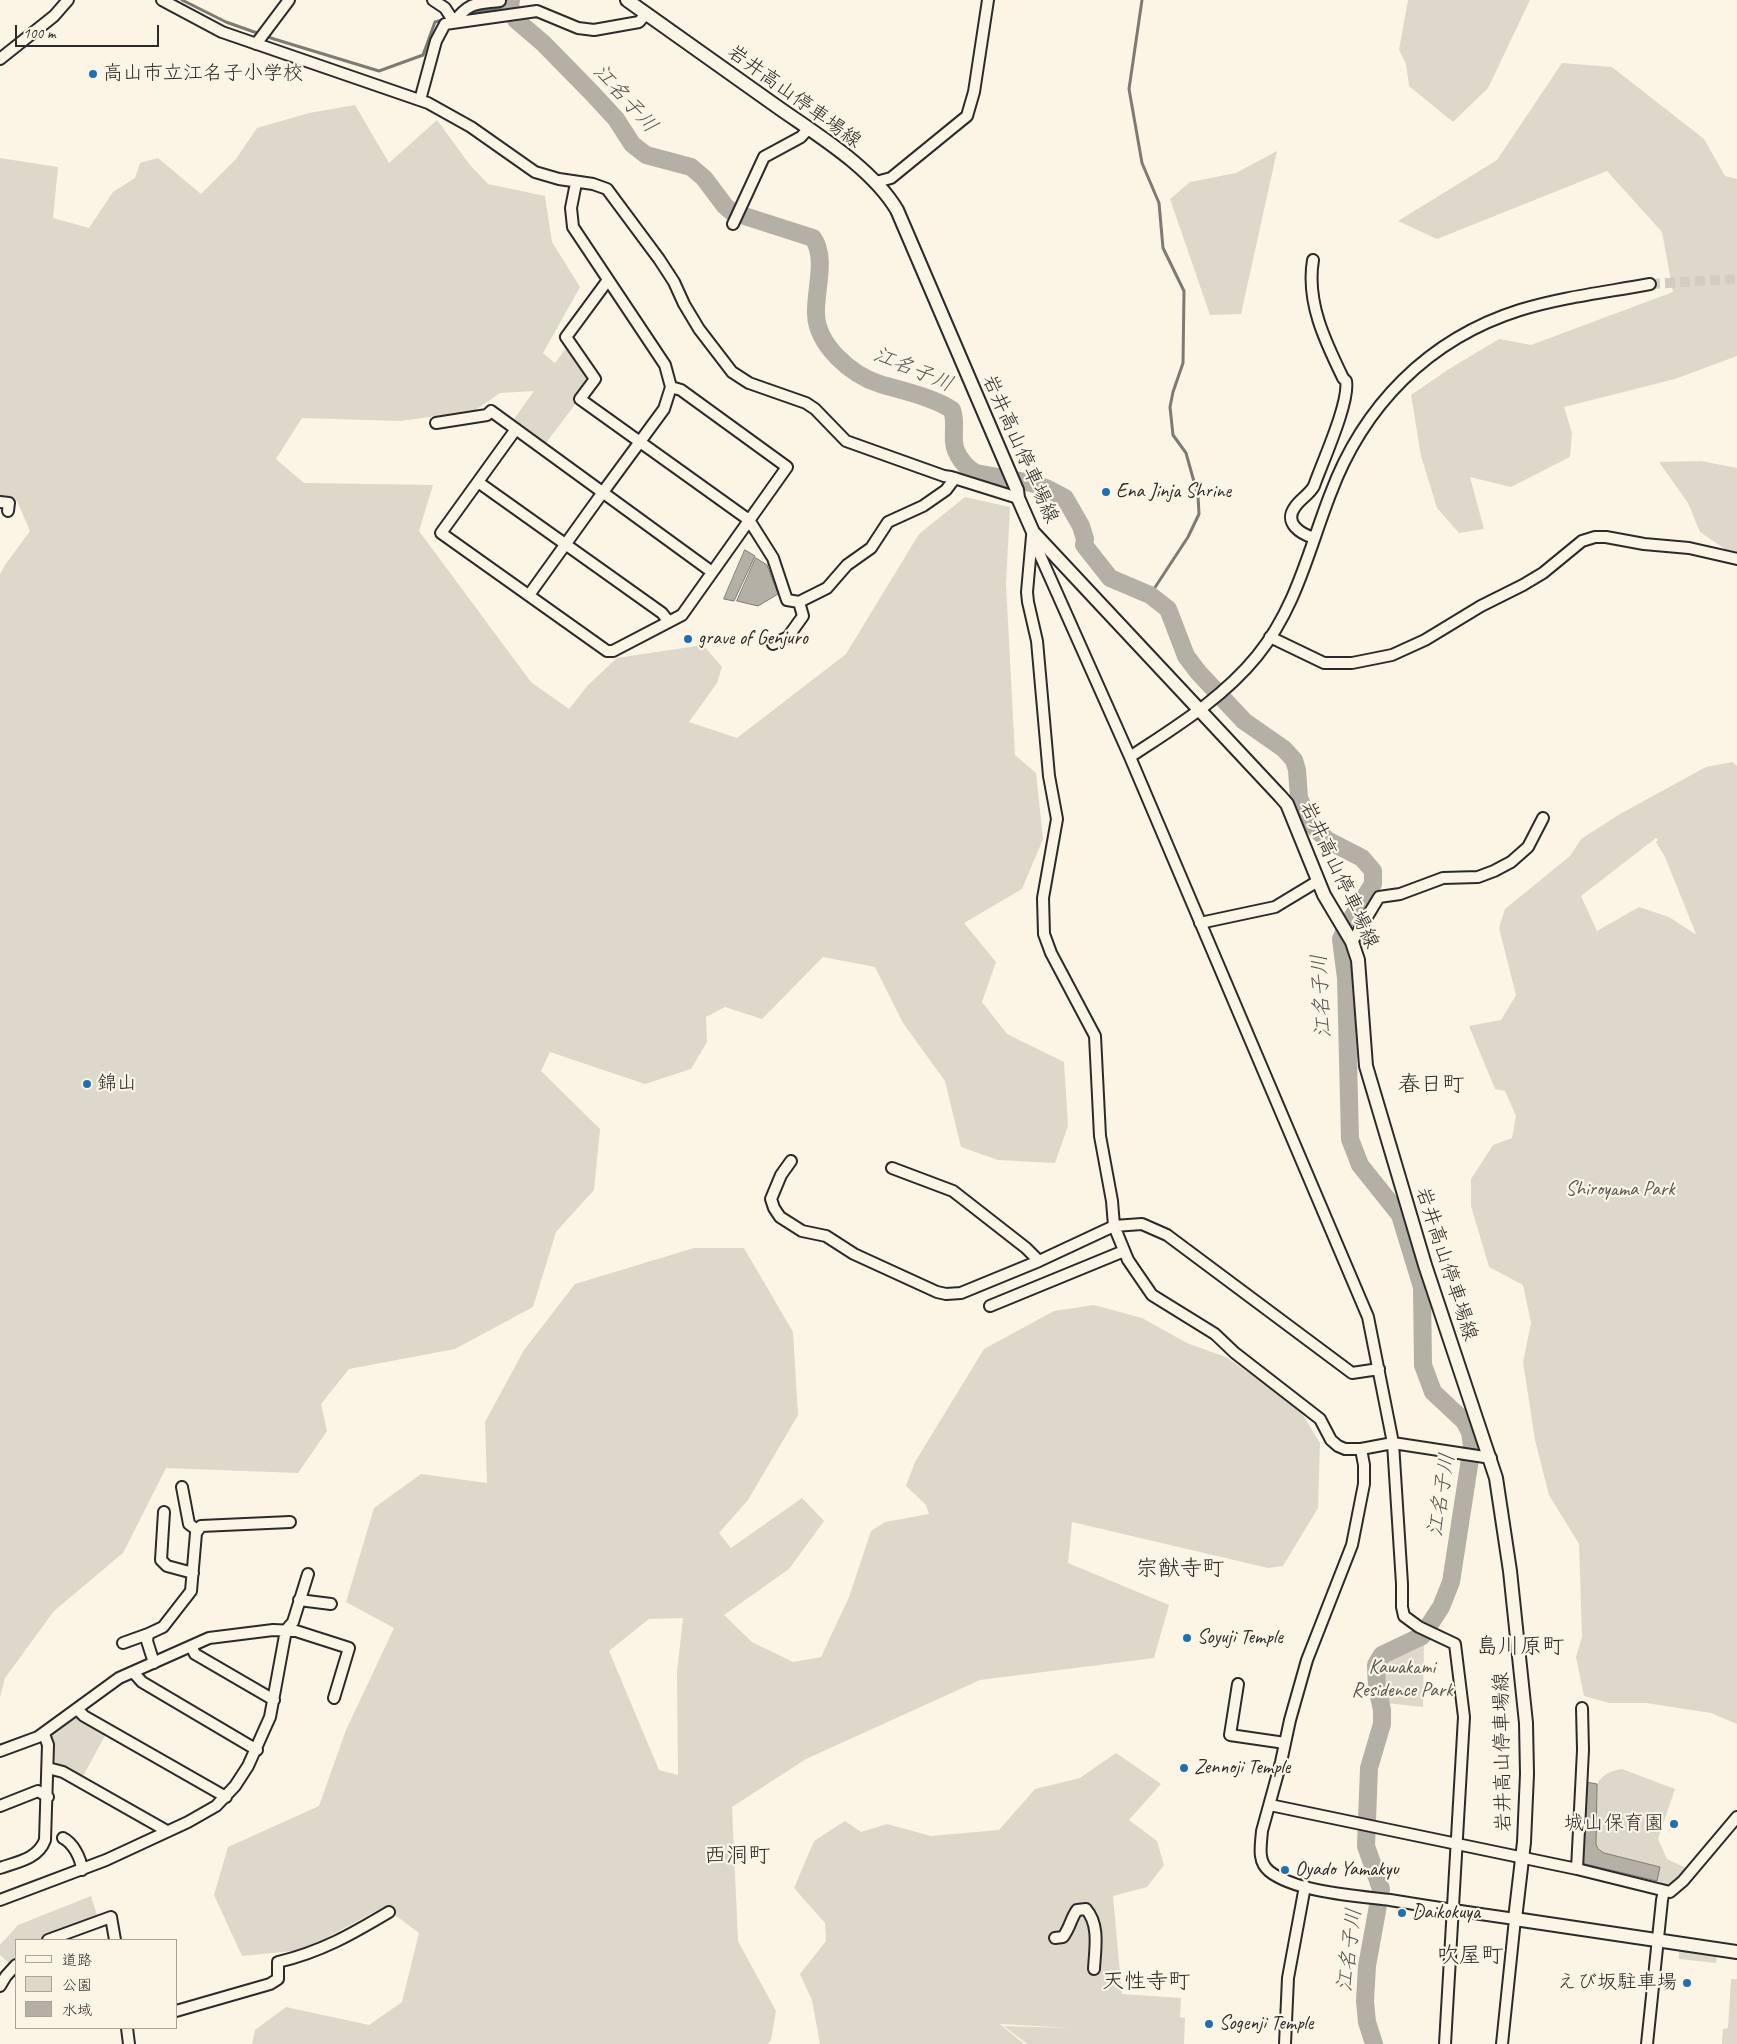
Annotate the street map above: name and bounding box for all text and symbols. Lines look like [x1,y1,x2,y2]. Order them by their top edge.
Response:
scale bar [18,15,161,47]
text: 100 m [23,24,55,43]
street label: 岩井高山停車場線 [722,40,866,154]
water label: 江名子川 [588,59,662,139]
place label: 高山市立江名子小学校 [103,62,303,86]
marker: 高山市立江名子小学校 [87,68,99,80]
water label: 江名子川 [869,342,957,398]
street label: 岩井高山停車場線 [976,371,1064,527]
place label: Ena Jinja Shrine [1116,480,1231,504]
marker: Ena Jinja Shrine [1100,486,1112,498]
place label: grave of Genjuro [698,627,808,651]
marker: grave of Genjuro [682,633,694,645]
street label: 岩井高山停車場線 [1294,797,1384,953]
water label: 江名子川 [1307,953,1337,1039]
place label: 錦山 [97,1072,137,1096]
district label: 春日町 [1398,1072,1464,1098]
marker: 錦山 [81,1078,93,1090]
park label: Shiroyama Park [1566,1178,1674,1202]
street label: 岩井高山停車場線 [1410,1184,1482,1344]
water label: 江名子川 [1423,1452,1461,1538]
district label: 宗猷寺町 [1136,1556,1224,1582]
place label: Soyuji Temple [1197,1626,1283,1650]
marker: Soyuji Temple [1181,1632,1193,1644]
district label: 島川原町 [1476,1634,1564,1660]
park label: Kawakami Residence Park [1351,1656,1453,1703]
street label: 岩井高山停車場線 [1490,1672,1516,1832]
place label: Zennoji Temple [1194,1756,1290,1780]
marker: Zennoji Temple [1178,1762,1190,1774]
place label: 城山保育園 [1564,1812,1664,1836]
marker: 城山保育園 [1668,1818,1680,1830]
district label: 西洞町 [704,1843,770,1869]
place label: Oyado Yamakyu [1295,1858,1399,1882]
marker: Oyado Yamakyu [1279,1864,1291,1876]
place label: Daikokuya [1412,1901,1480,1925]
water label: 江名子川 [1332,1907,1368,1993]
marker: Daikokuya [1396,1907,1408,1919]
legend [15,1939,178,2029]
district label: 吹屋町 [1437,1943,1503,1969]
text: 道路 [62,1951,92,1970]
district label: 天性寺町 [1102,1969,1190,1995]
place label: えび坂駐車場 [1557,1971,1677,1995]
text: 公園 [62,1976,92,1995]
marker: えび坂駐車場 [1681,1977,1693,1989]
text: 水域 [62,2001,92,2020]
place label: Sogenji Temple [1219,2012,1313,2036]
marker: Sogenji Temple [1203,2018,1215,2030]

